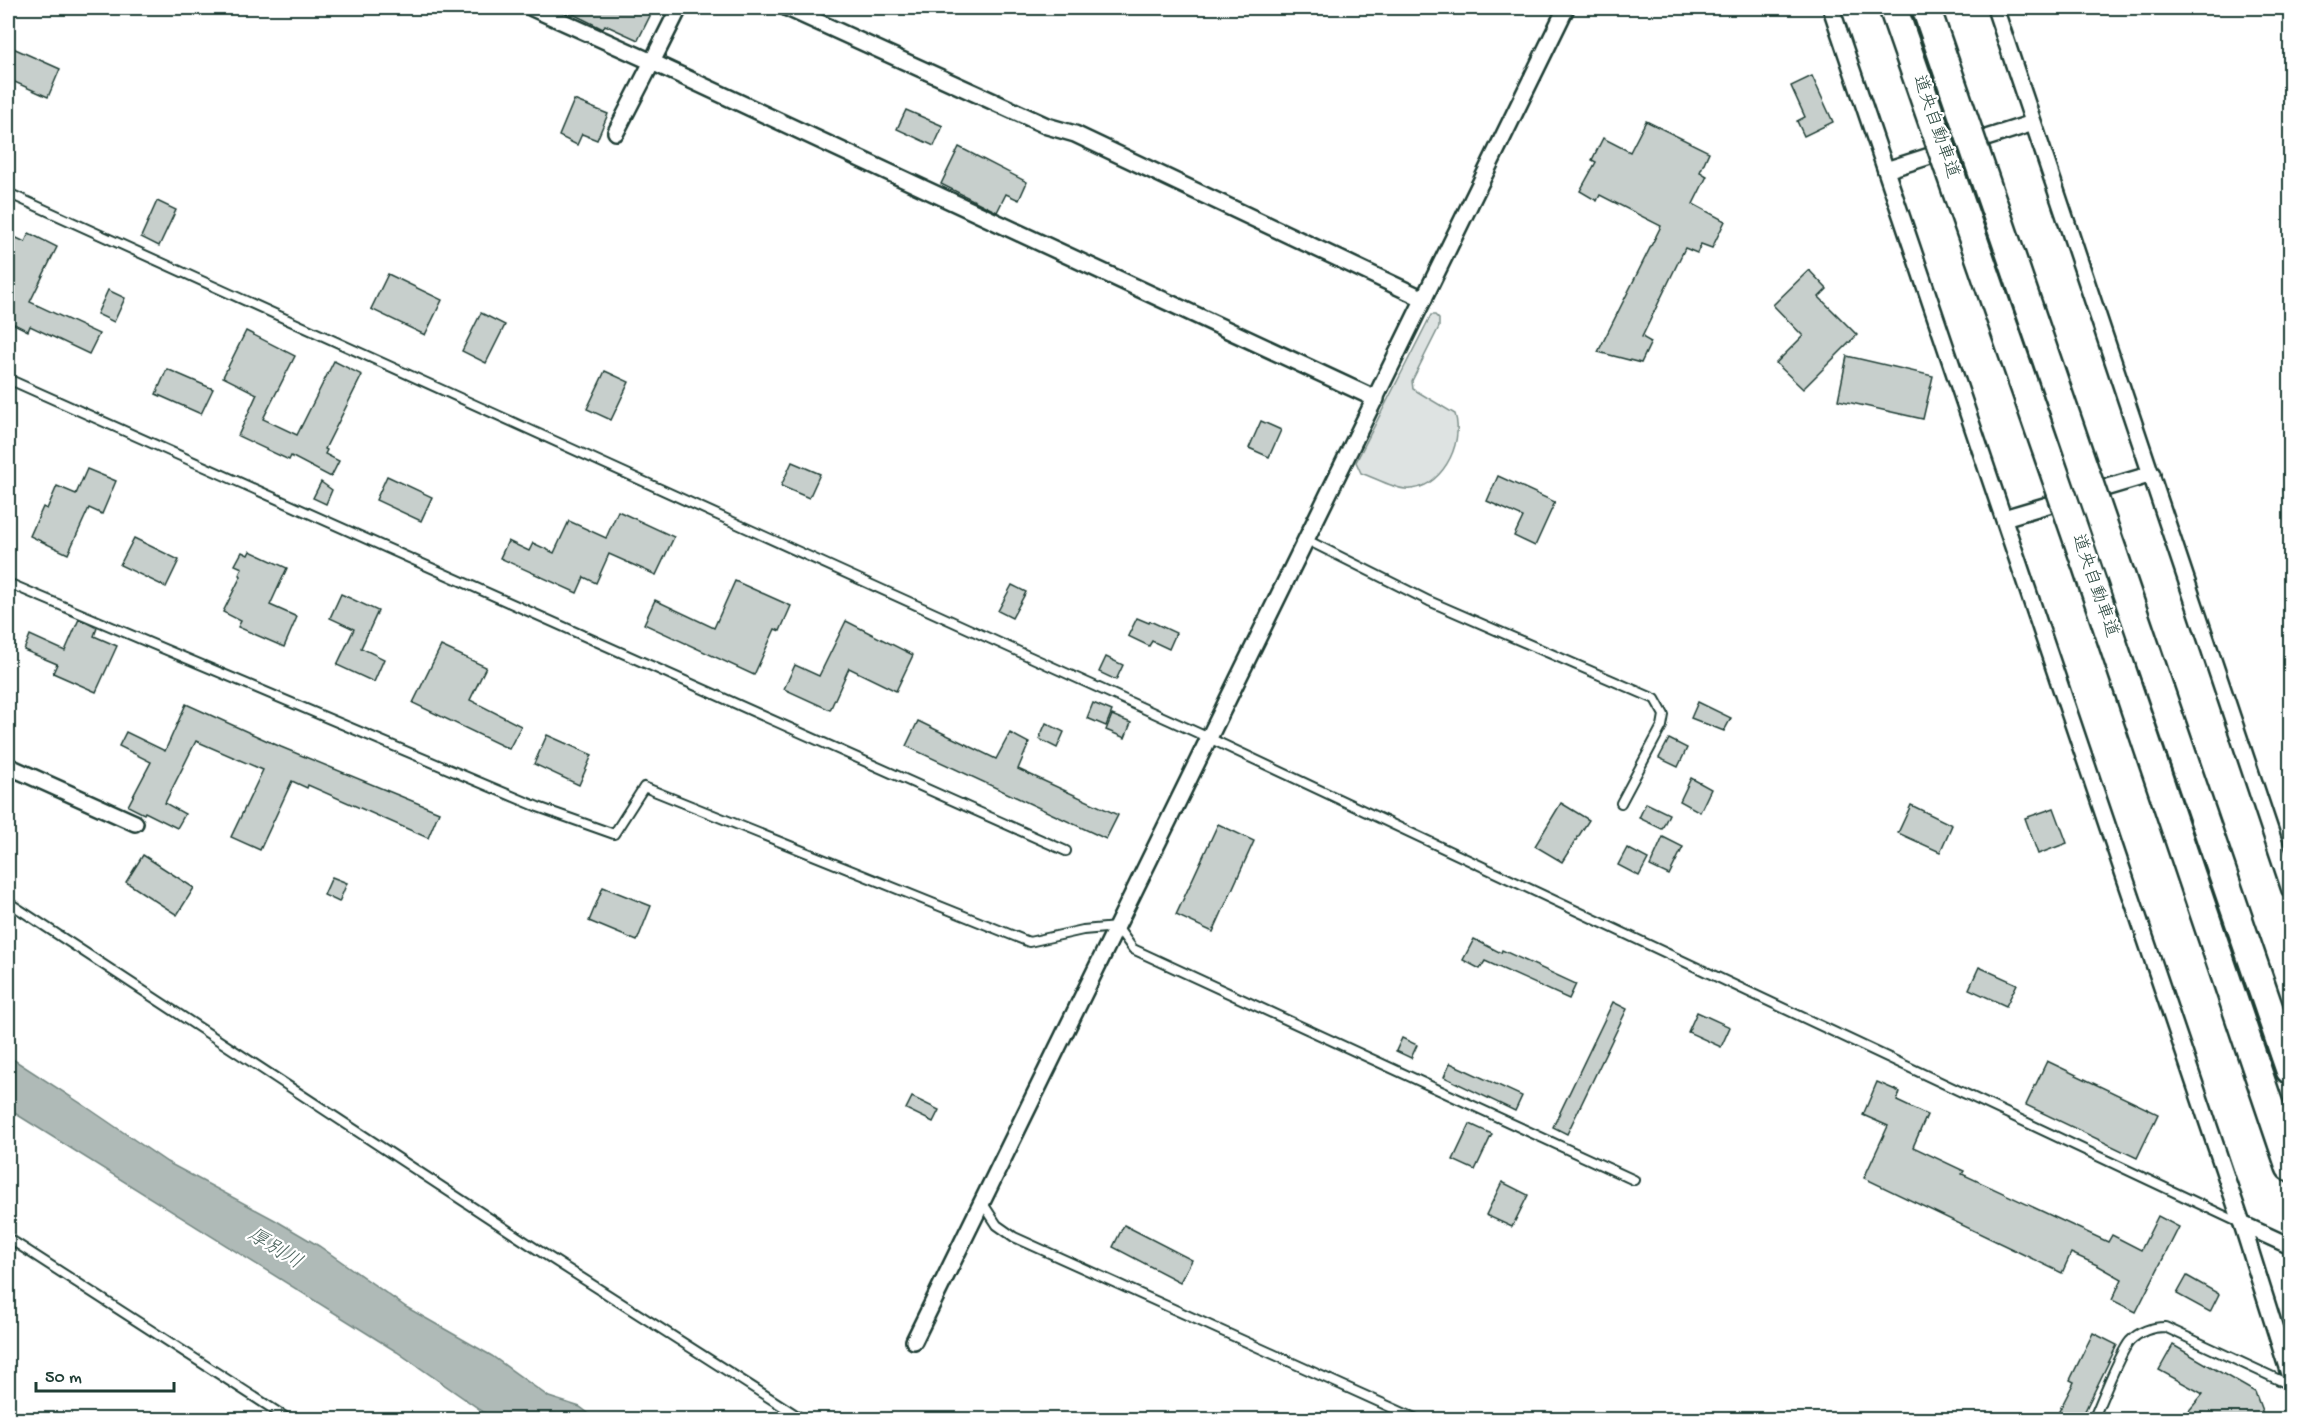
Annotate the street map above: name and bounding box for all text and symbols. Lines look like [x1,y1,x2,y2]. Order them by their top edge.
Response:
street label: 道央自動車道 [1907,72,1963,181]
street label: 道央自動車道 [2066,531,2122,640]
water label: 厚別川 [242,1224,306,1276]
scale bar [36,1355,174,1393]
text: 50 m [45,1368,82,1389]

